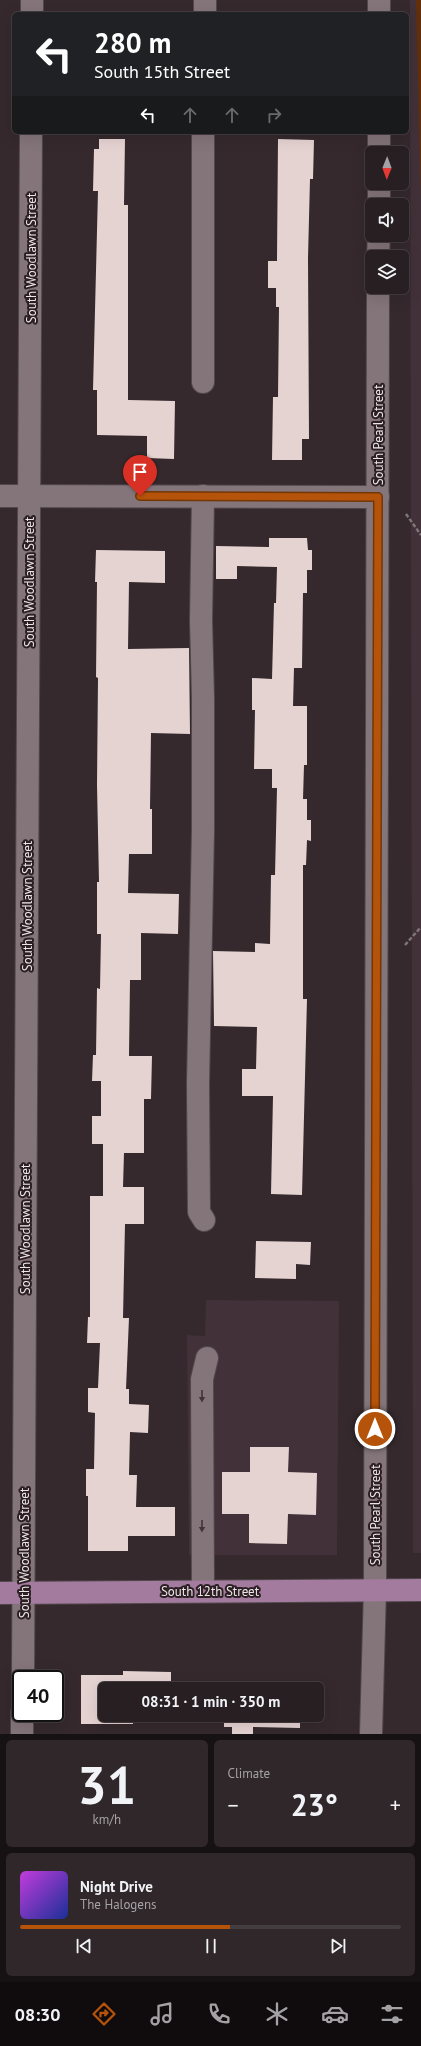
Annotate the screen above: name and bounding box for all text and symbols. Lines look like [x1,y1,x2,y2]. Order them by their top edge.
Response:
text: 280 m [94,24,171,61]
icon: left [28,28,80,80]
text: South 15th Street [94,60,230,83]
icon: left [137,104,159,126]
icon: ahead [179,104,201,126]
icon: ahead [221,104,243,126]
icon: right [263,104,285,126]
north arrow [365,146,409,190]
map controls [365,146,409,294]
street label: South Woodlawn Street [23,192,40,323]
button: sound [365,198,409,242]
button: layers [365,250,409,294]
street label: South Pearl Street [370,384,387,485]
pin [123,455,157,496]
icon: arrive [129,461,151,483]
street label: South Woodlawn Street [21,516,38,647]
street label: South Woodlawn Street [19,840,36,971]
street label: South Woodlawn Street [17,1163,34,1294]
one-way arrow [199,1390,205,1403]
position arrow [354,1408,396,1450]
street label: South Pearl Street [367,1464,384,1565]
street label: South Woodlawn Street [16,1487,33,1618]
one-way arrow [199,1520,205,1533]
street label: South 12th Street [161,1583,260,1600]
speed limit sign: 40 [12,1670,64,1722]
text: 08:31 · 1 min · 350 m [142,1692,280,1711]
text: 31 [77,1751,136,1818]
text: Climate [228,1765,270,1782]
text: 23° [291,1785,338,1824]
text: − [228,1791,239,1819]
text: + [390,1791,401,1819]
text: km/h [93,1811,121,1828]
text: Night Drive [80,1877,153,1896]
text: The Halogens [80,1896,157,1913]
icon: previous [73,1935,95,1957]
icon: pause [200,1935,222,1957]
icon: next [327,1935,349,1957]
icon: directions [90,2000,118,2028]
icon: music [148,2000,176,2028]
icon: phone [205,2000,233,2028]
icon: climate [263,2000,291,2028]
icon: car [321,2000,349,2028]
icon: filters [378,2000,406,2028]
text: 08:30 [15,2003,60,2026]

